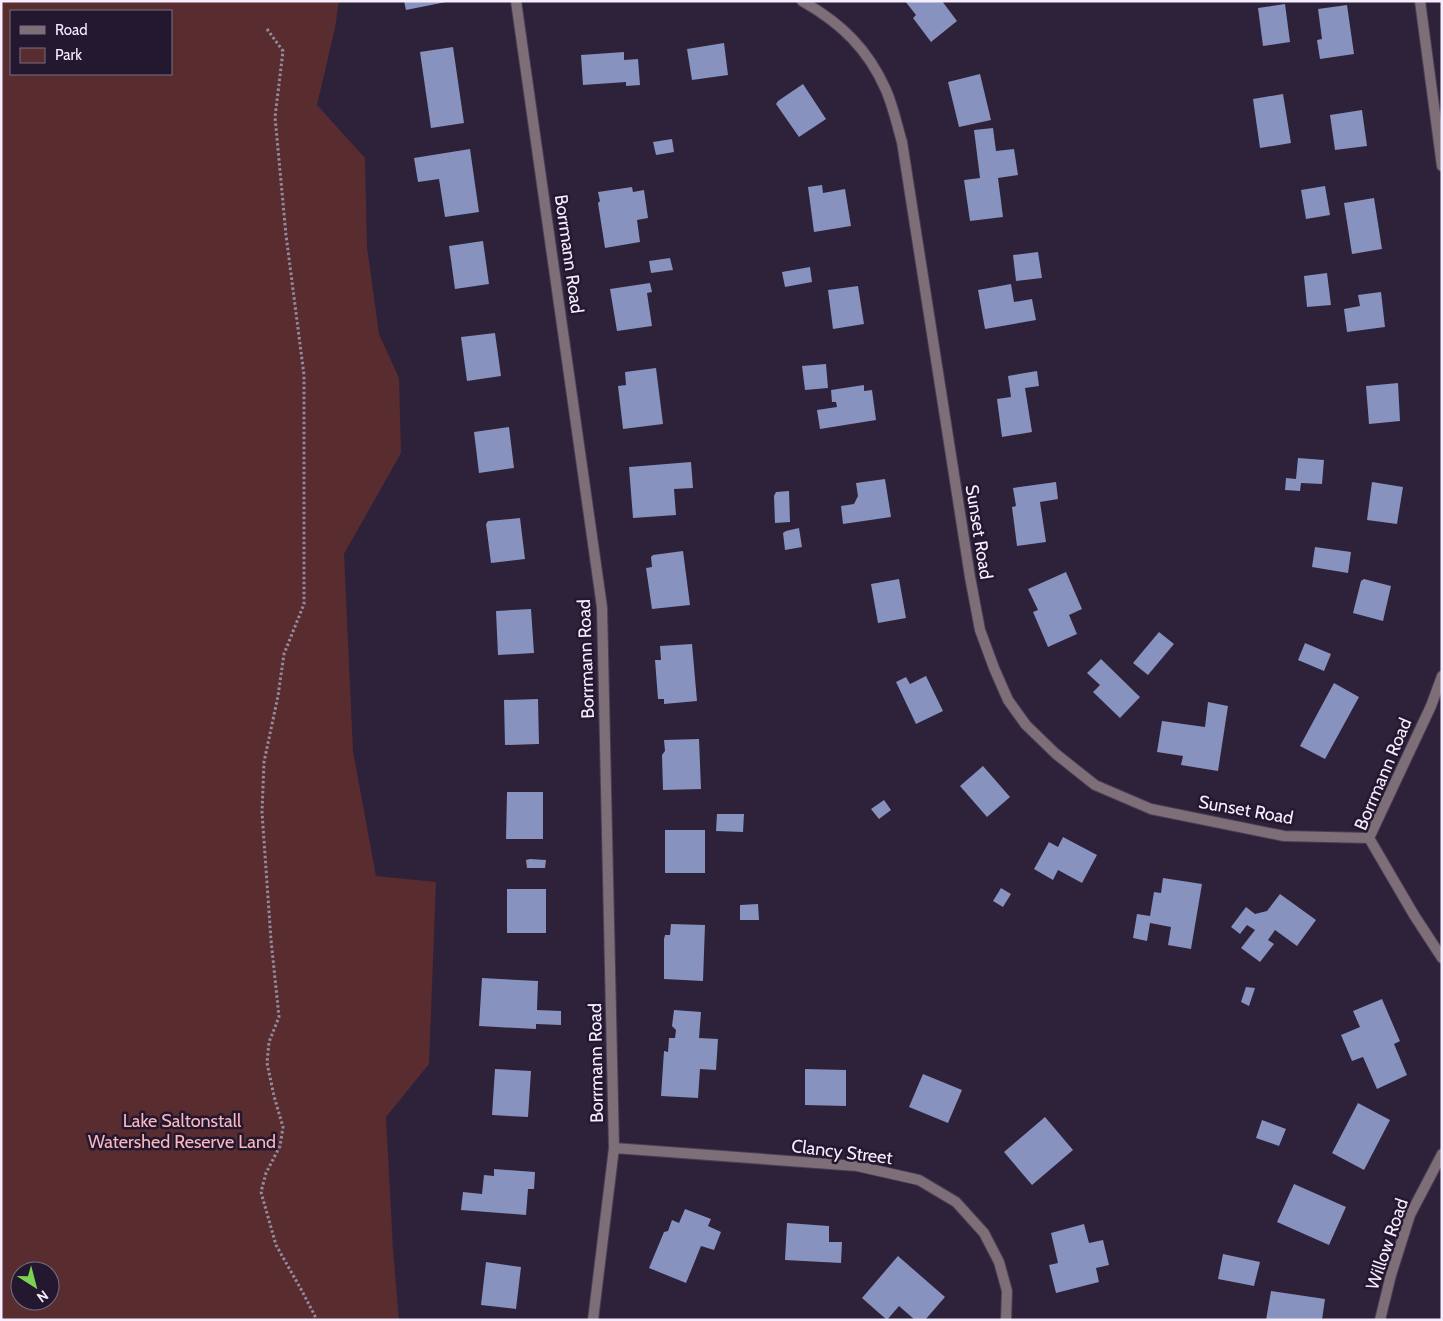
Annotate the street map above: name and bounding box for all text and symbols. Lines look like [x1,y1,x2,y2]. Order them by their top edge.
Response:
legend [10,10,172,75]
text: Road [55,21,88,39]
text: Park [55,46,82,64]
street label: Borrmann Road [550,193,588,315]
street label: Sunset Road [961,483,997,581]
street label: Borrmann Road [573,599,599,719]
street label: Borrmann Road [1349,715,1417,833]
street label: Sunset Road [1197,791,1295,829]
street label: Borrmann Road [584,1003,608,1123]
park label: Lake Saltonstall Watershed Reserve Land [88,1110,276,1153]
street label: Clancy Street [790,1135,894,1169]
street label: Willow Road [1361,1195,1413,1293]
north arrow [10,1261,60,1311]
text: N [33,1286,52,1307]

